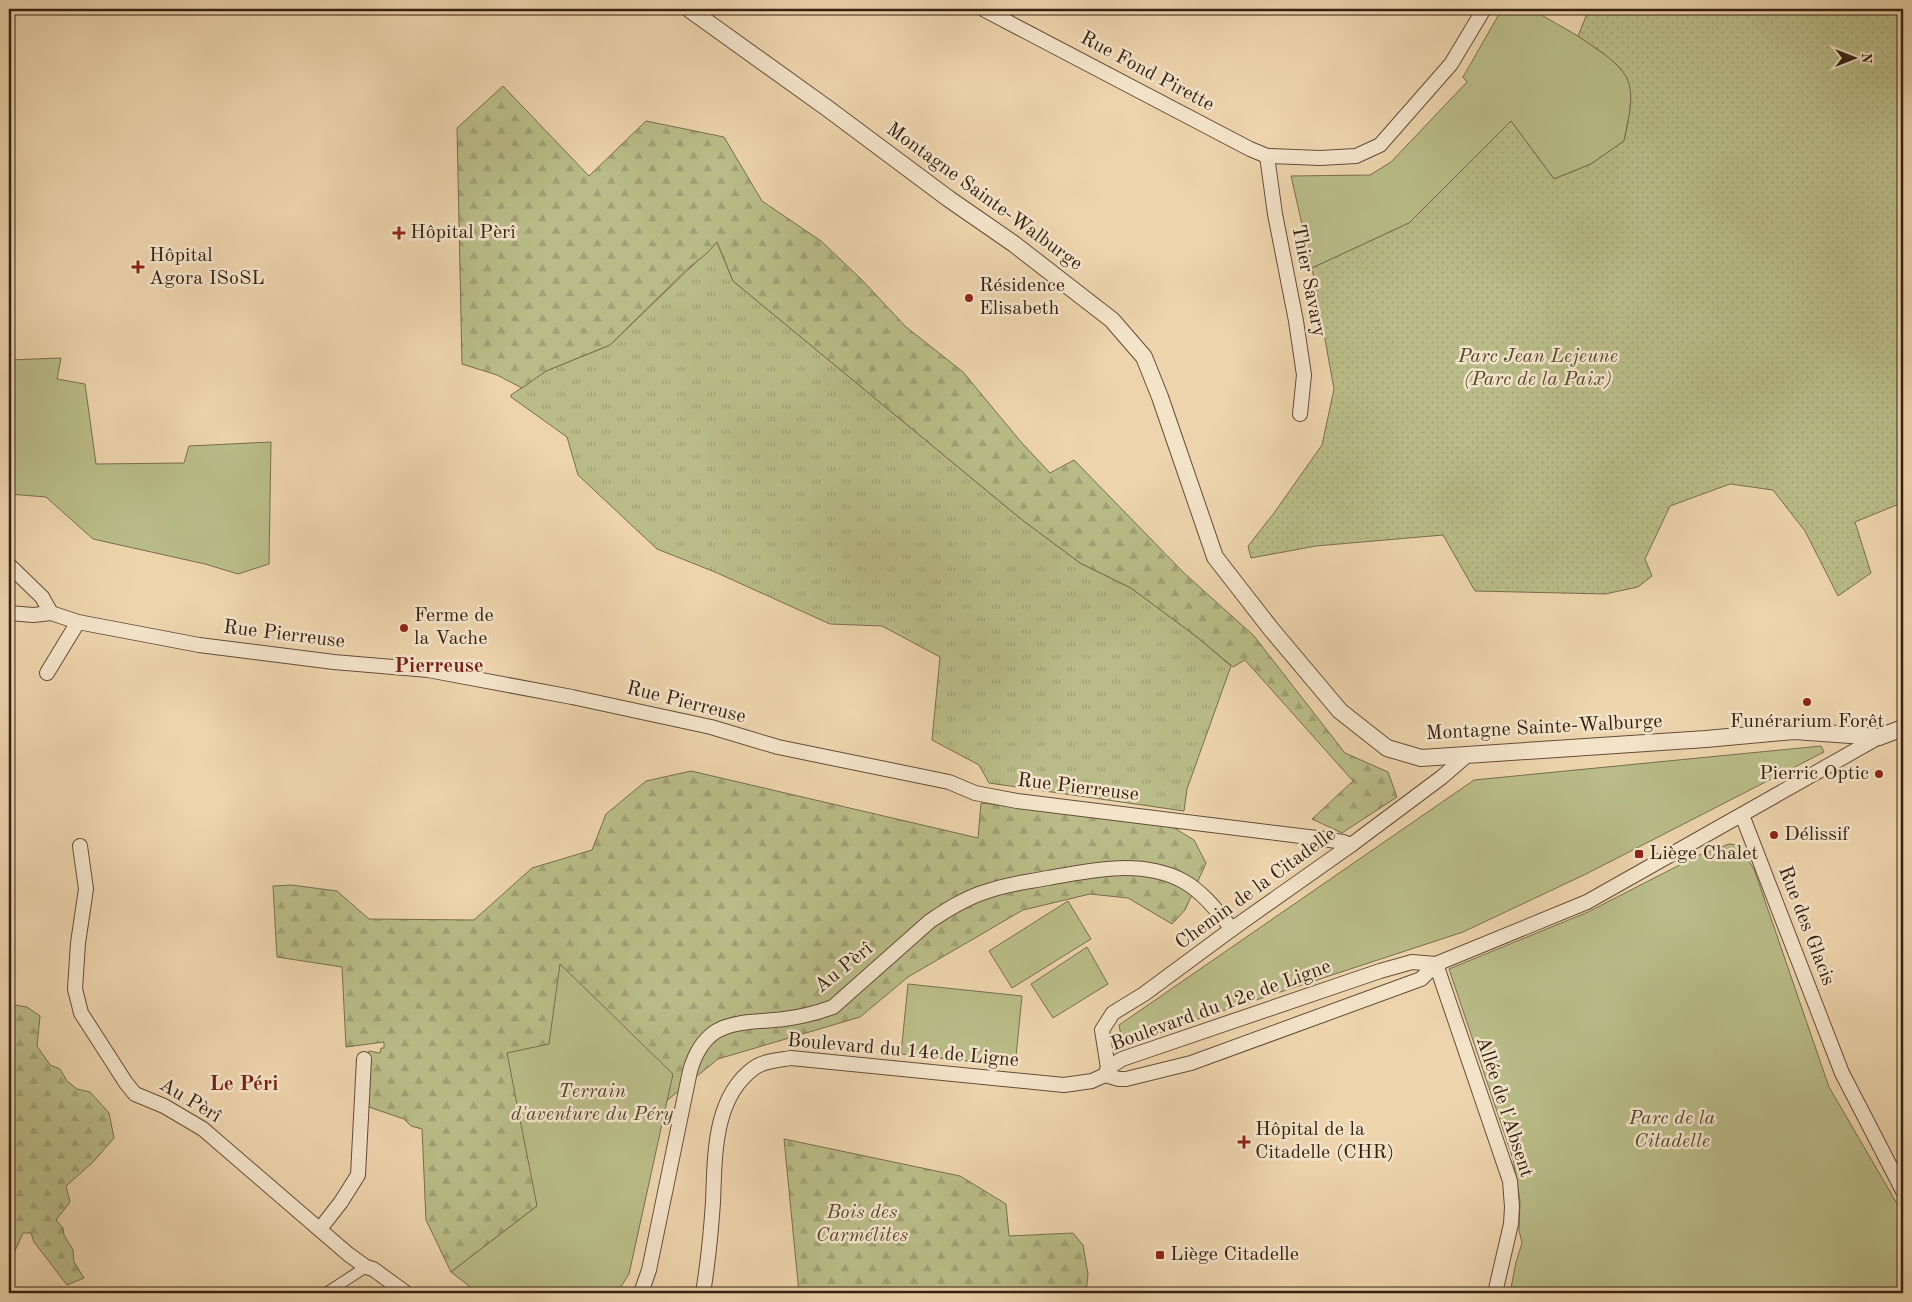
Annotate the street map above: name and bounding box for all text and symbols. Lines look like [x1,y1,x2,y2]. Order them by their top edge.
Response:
street label: Rue Fond Pirette [1077,28,1217,116]
north arrow [1830,32,1880,82]
text: N [1859,53,1873,64]
street label: Montagne Sainte-Walburge [882,119,1086,275]
place label: Hôpital Pèrî [410,223,516,243]
street label: Thier Savary [1287,223,1329,339]
marker: Hôpital Pèrî [392,226,406,240]
place label: Hôpital Agora ISoSL [149,246,265,289]
marker: Hôpital Agora ISoSL [131,260,145,274]
place label: Résidence Elisabeth [979,276,1065,319]
marker: Résidence Elisabeth [963,292,975,304]
park label: Parc Jean Lejeune (Parc de la Paix) [1457,347,1618,390]
place label: Ferme de la Vache [414,606,494,649]
street label: Rue Pierreuse [222,618,346,652]
marker: Ferme de la Vache [398,622,410,634]
district label: Pierreuse [394,656,484,677]
street label: Rue Pierreuse [624,679,748,727]
marker: Funérarium Forêt [1801,696,1813,708]
street label: Montagne Sainte-Walburge [1425,712,1663,744]
place label: Funérarium Forêt [1730,712,1884,732]
place label: Pierric Optic [1759,764,1869,784]
marker: Pierric Optic [1873,768,1885,780]
street label: Rue Pierreuse [1016,771,1140,805]
street label: Chemin de la Citadelle [1172,824,1340,954]
place label: Délissif [1784,825,1850,845]
marker: Délissif [1768,829,1780,841]
place label: Liège Chalet [1649,844,1758,864]
marker: Liège Chalet [1633,848,1645,860]
street label: Rue des Glacis [1774,864,1838,988]
street label: Au Pèrî [811,939,877,997]
street label: Boulevard du 12e de Ligne [1108,957,1334,1055]
street label: Boulevard du 14e de Ligne [786,1031,1020,1071]
street label: Allée de l'Absent [1472,1034,1536,1180]
district label: Le Péri [210,1074,278,1095]
street label: Au Pèrî [156,1075,225,1127]
park label: Terrain d'aventure du Péry [511,1082,674,1125]
park label: Parc de la Citadelle [1628,1109,1716,1152]
place label: Hôpital de la Citadelle (CHR) [1255,1120,1394,1163]
marker: Hôpital de la Citadelle (CHR) [1237,1135,1251,1149]
park label: Bois des Carmélites [816,1203,908,1246]
place label: Liège Citadelle [1170,1245,1299,1265]
marker: Liège Citadelle [1154,1249,1166,1261]

